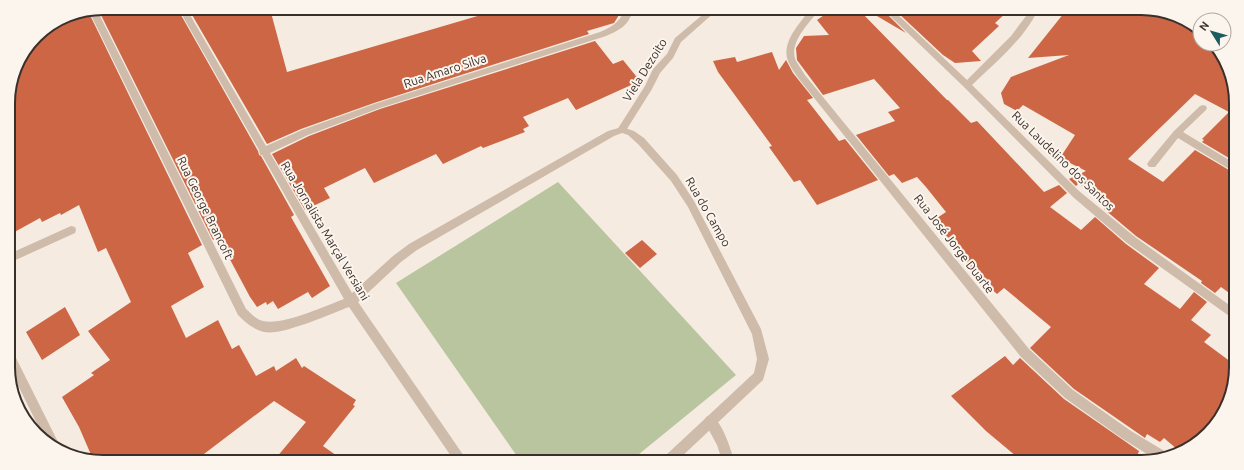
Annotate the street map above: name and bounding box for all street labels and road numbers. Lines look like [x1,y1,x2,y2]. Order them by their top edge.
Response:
street label: Viela Dezoito [620,36,669,104]
street label: Rua Amaro Silva [402,51,488,90]
street label: Rua Laudelino dos Santos [1010,108,1117,213]
street label: Rua George Brancoft [175,154,236,262]
street label: Rua Jornalista Marçal Versiani [279,159,372,303]
street label: Rua do Campo [683,175,734,249]
street label: Rua José Jorge Duarte [912,192,997,296]

